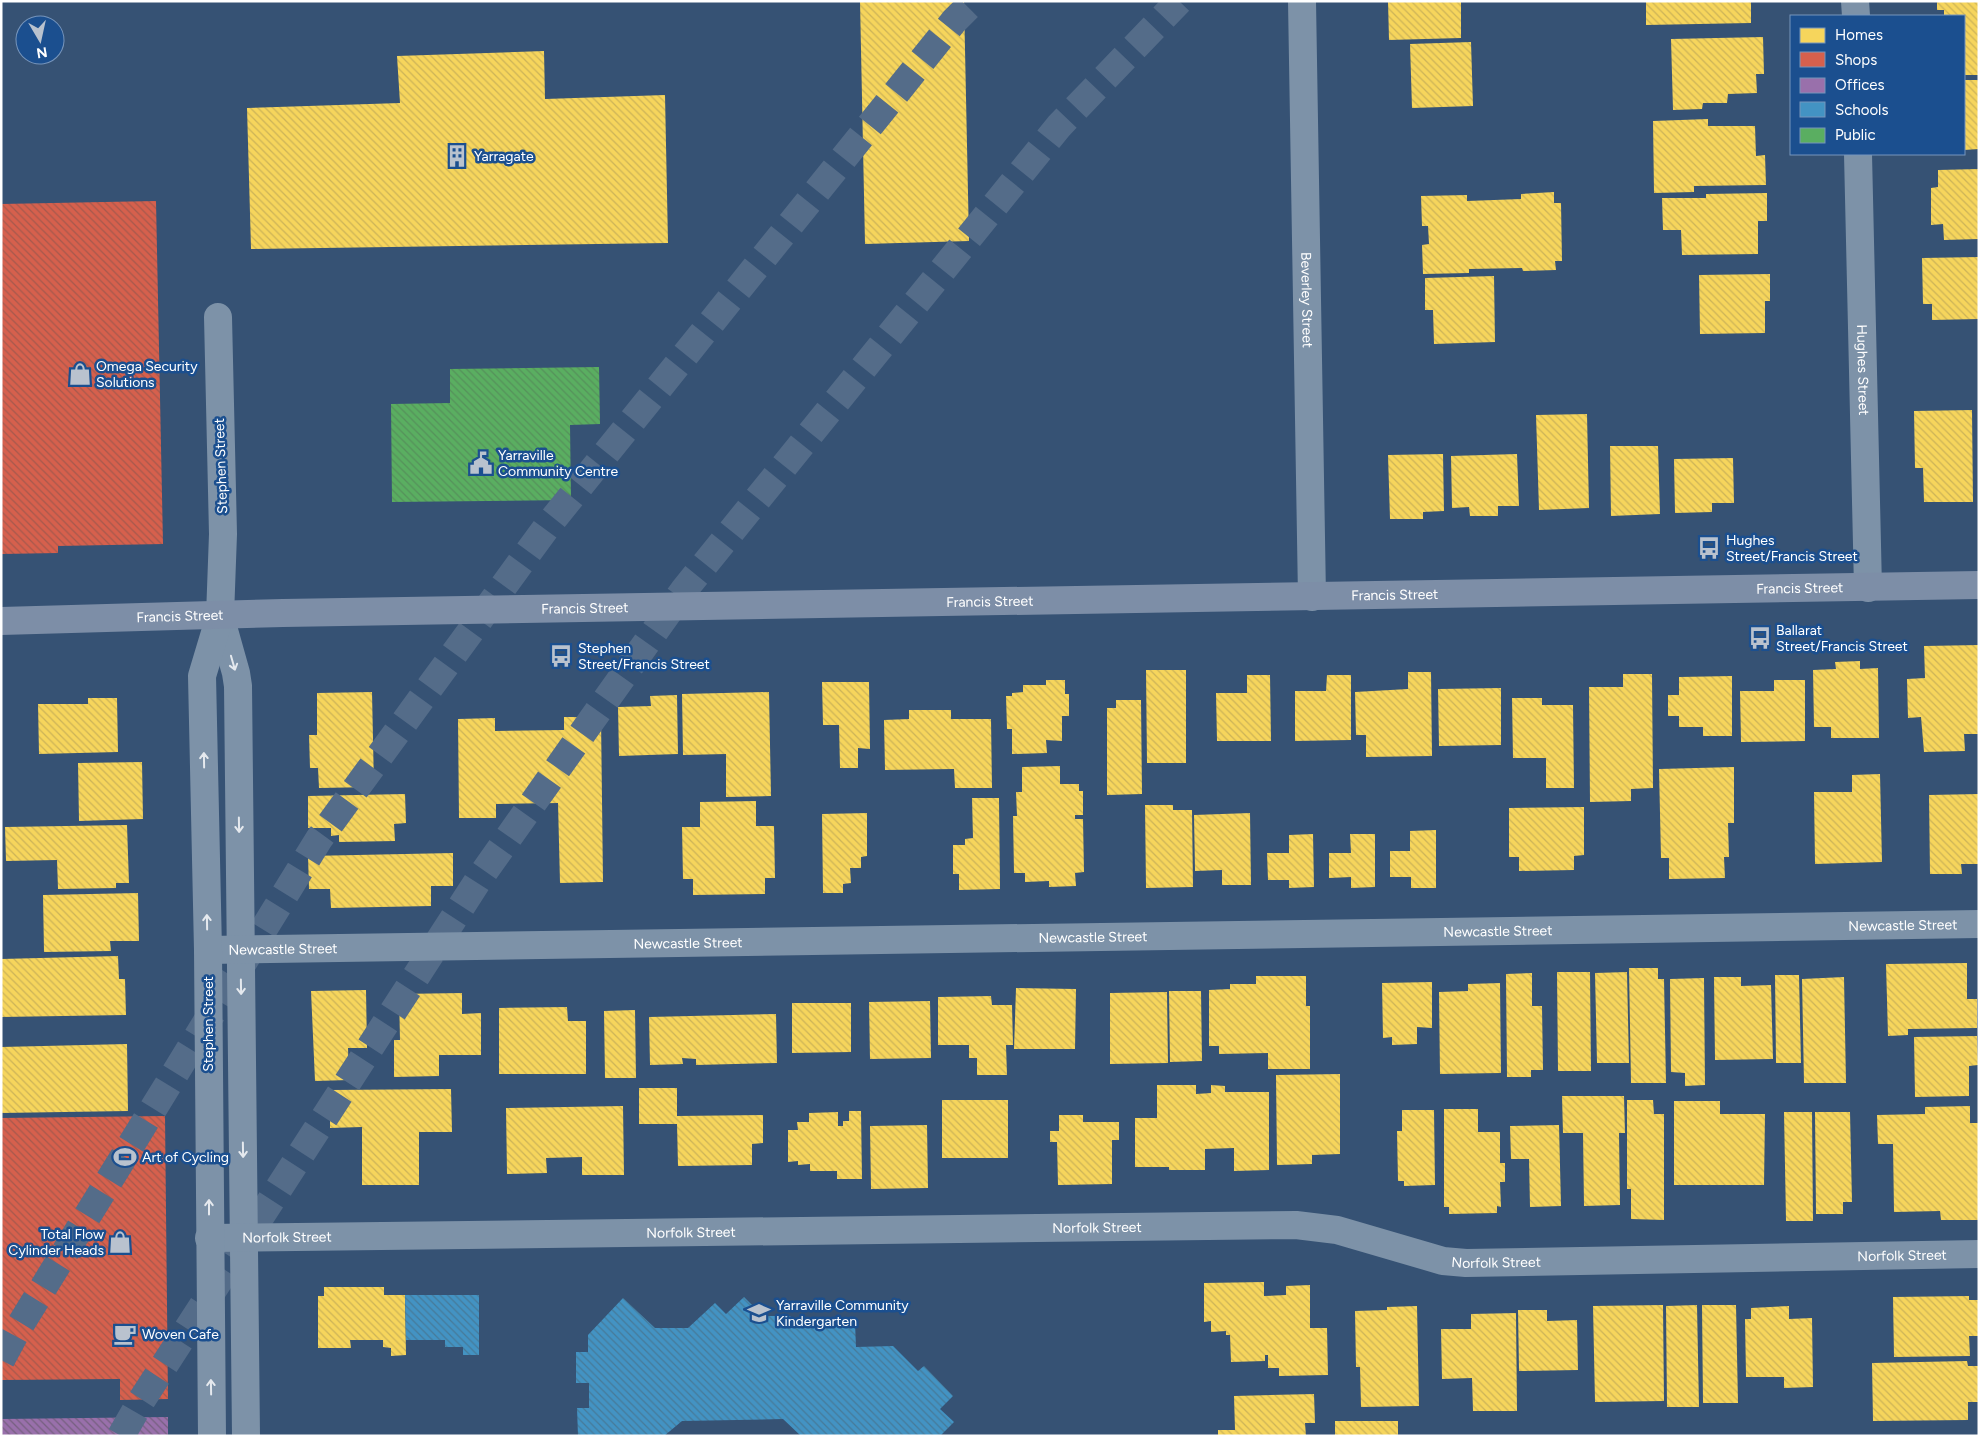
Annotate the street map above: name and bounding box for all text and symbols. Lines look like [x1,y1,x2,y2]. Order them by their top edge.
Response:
north arrow [15,15,65,65]
legend [1790,15,1965,155]
text: Homes [1835,26,1883,44]
text: N [35,43,49,62]
text: Shops [1835,51,1877,69]
text: Offices [1835,76,1885,94]
text: Schools [1835,101,1888,119]
text: Public [1835,126,1876,144]
building icon: Yarragate [444,143,470,169]
place label: Yarragate [474,148,534,165]
street label: Beverley Street [1298,252,1316,348]
street label: Hughes Street [1853,324,1873,416]
place label: Omega Security Solutions [96,358,198,391]
shop icon: Omega Security Solutions [67,361,93,387]
street label: Stephen Street [211,418,231,514]
place label: Yarraville Community Centre [498,447,619,480]
public building icon: Yarraville Community Centre [468,450,494,476]
place label: Hughes Street/Francis Street [1726,532,1858,565]
bus stop icon: Hughes Street/Francis Street [1696,535,1722,561]
street label: Francis Street [1756,579,1843,597]
street label: Francis Street [1351,585,1438,604]
street label: Francis Street [946,592,1034,611]
street label: Francis Street [541,599,629,617]
street label: Francis Street [136,606,224,626]
place label: Ballarat Street/Francis Street [1776,622,1908,655]
bus stop icon: Ballarat Street/Francis Street [1747,625,1773,651]
place label: Stephen Street/Francis Street [578,640,710,673]
bus stop icon: Stephen Street/Francis Street [548,643,574,669]
one-way arrow [229,654,239,670]
one-way arrow [199,752,208,768]
one-way arrow [234,816,244,833]
one-way arrow [202,914,212,930]
street label: Newcastle Street [1848,916,1958,934]
street label: Newcastle Street [1443,922,1553,940]
street label: Newcastle Street [1038,928,1148,946]
street label: Newcastle Street [633,934,743,952]
street label: Newcastle Street [228,940,338,958]
street label: Stephen Street [200,976,217,1072]
one-way arrow [236,979,246,995]
one-way arrow [239,1142,248,1158]
sports icon: Art of Cycling [112,1144,138,1170]
place label: Art of Cycling [142,1149,229,1166]
one-way arrow [204,1199,214,1216]
street label: Norfolk Street [1052,1218,1142,1236]
street label: Norfolk Street [646,1223,736,1241]
place label: Total Flow Cylinder Heads [8,1226,104,1259]
street label: Norfolk Street [242,1228,332,1246]
shop icon: Total Flow Cylinder Heads [107,1229,133,1255]
street label: Norfolk Street [1857,1246,1947,1265]
street label: Norfolk Street [1451,1253,1541,1272]
place label: Yarraville Community Kindergarten [776,1297,909,1330]
school or university icon: Yarraville Community Kindergarten [746,1300,772,1326]
cafe icon: Woven Cafe [112,1321,138,1347]
place label: Woven Cafe [142,1326,219,1343]
one-way arrow [206,1379,216,1396]

